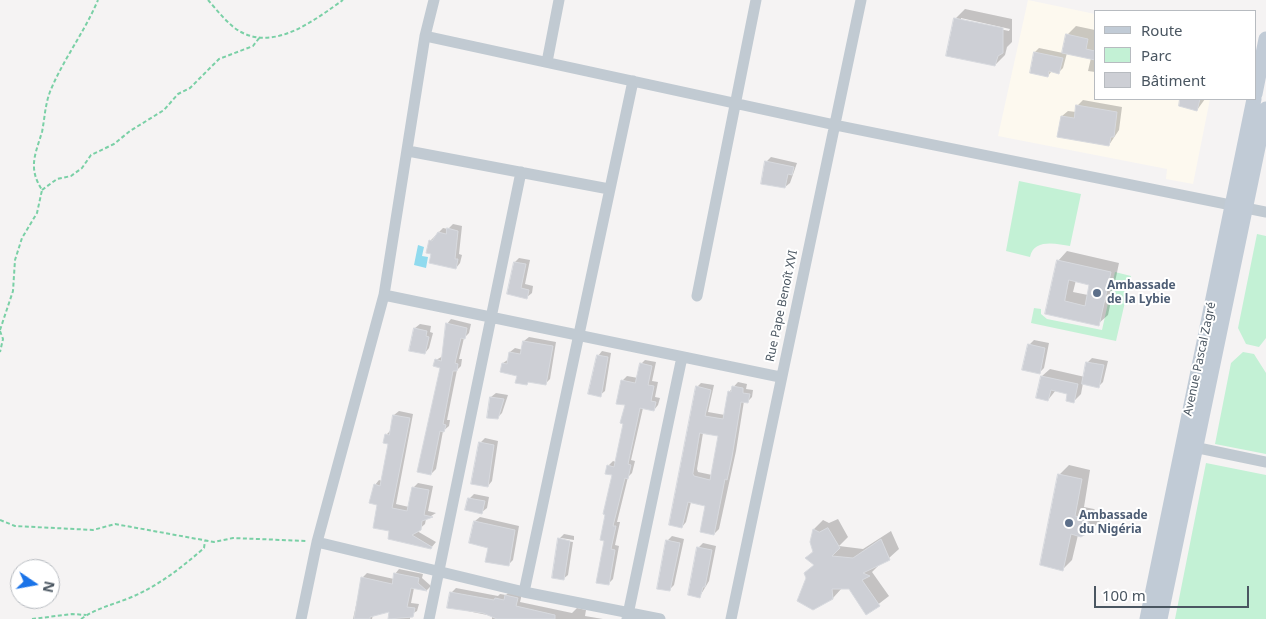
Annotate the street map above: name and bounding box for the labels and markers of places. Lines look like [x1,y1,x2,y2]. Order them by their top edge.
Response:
place label: Ambassade de la Lybie [1107,279,1176,307]
marker: Ambassade de la Lybie [1091,287,1103,299]
place label: Ambassade du Nigéria [1079,509,1148,537]
marker: Ambassade du Nigéria [1063,517,1075,529]

